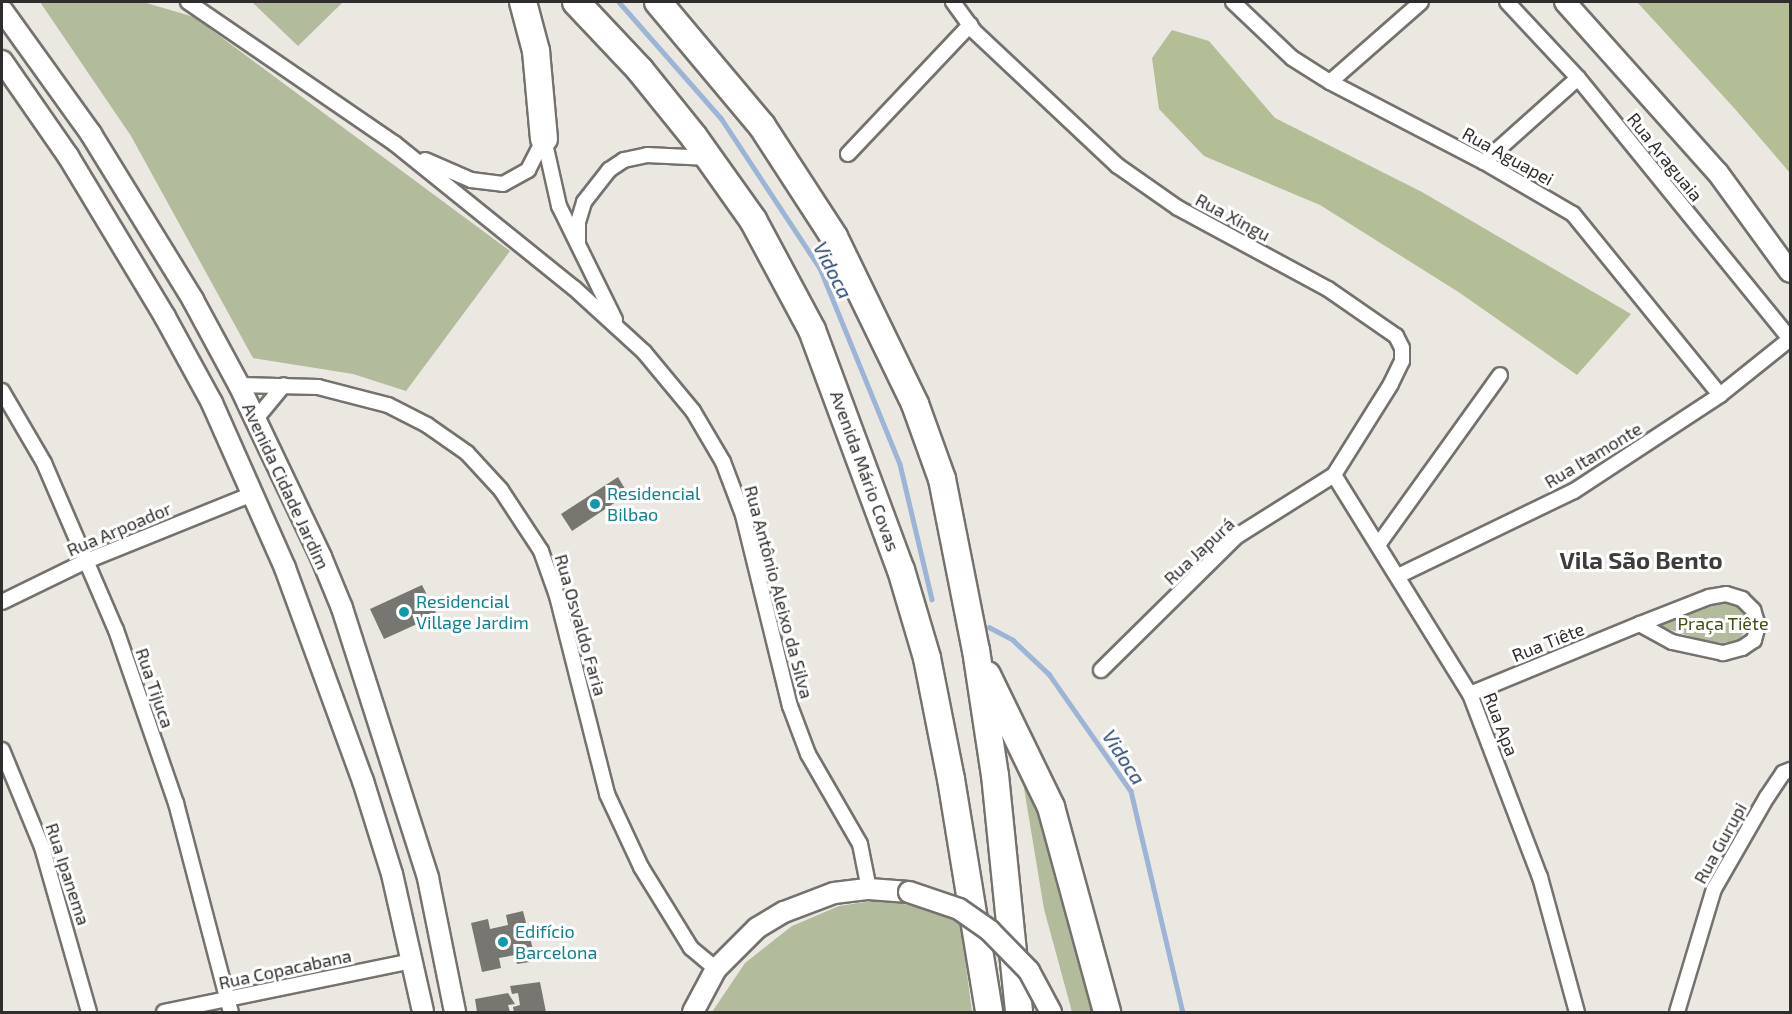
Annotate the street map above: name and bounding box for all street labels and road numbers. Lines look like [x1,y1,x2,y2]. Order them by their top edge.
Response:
street label: Rua Araguaia [1623,108,1707,206]
street label: Rua Aguapei [1458,122,1558,190]
street label: Rua Xingu [1192,188,1274,246]
street label: Avenida Mário Covas [826,388,904,554]
street label: Avenida Cidade Jardim [238,399,334,573]
street label: Rua Itamonte [1540,417,1646,493]
street label: Rua Antônio Aleixo da Silva [740,483,818,701]
street label: Rua Arpoador [63,497,175,561]
street label: Rua Japurá [1159,513,1239,589]
street label: Rua Osvaldo Faria [550,552,612,698]
street label: Rua Tiête [1509,618,1587,666]
street label: Rua Tijuca [131,645,179,731]
street label: Rua Apa [1479,689,1523,759]
street label: Rua Gurupi [1689,799,1751,887]
street label: Rua Ipanema [41,820,95,928]
street label: Rua Copacabana [217,944,353,994]

